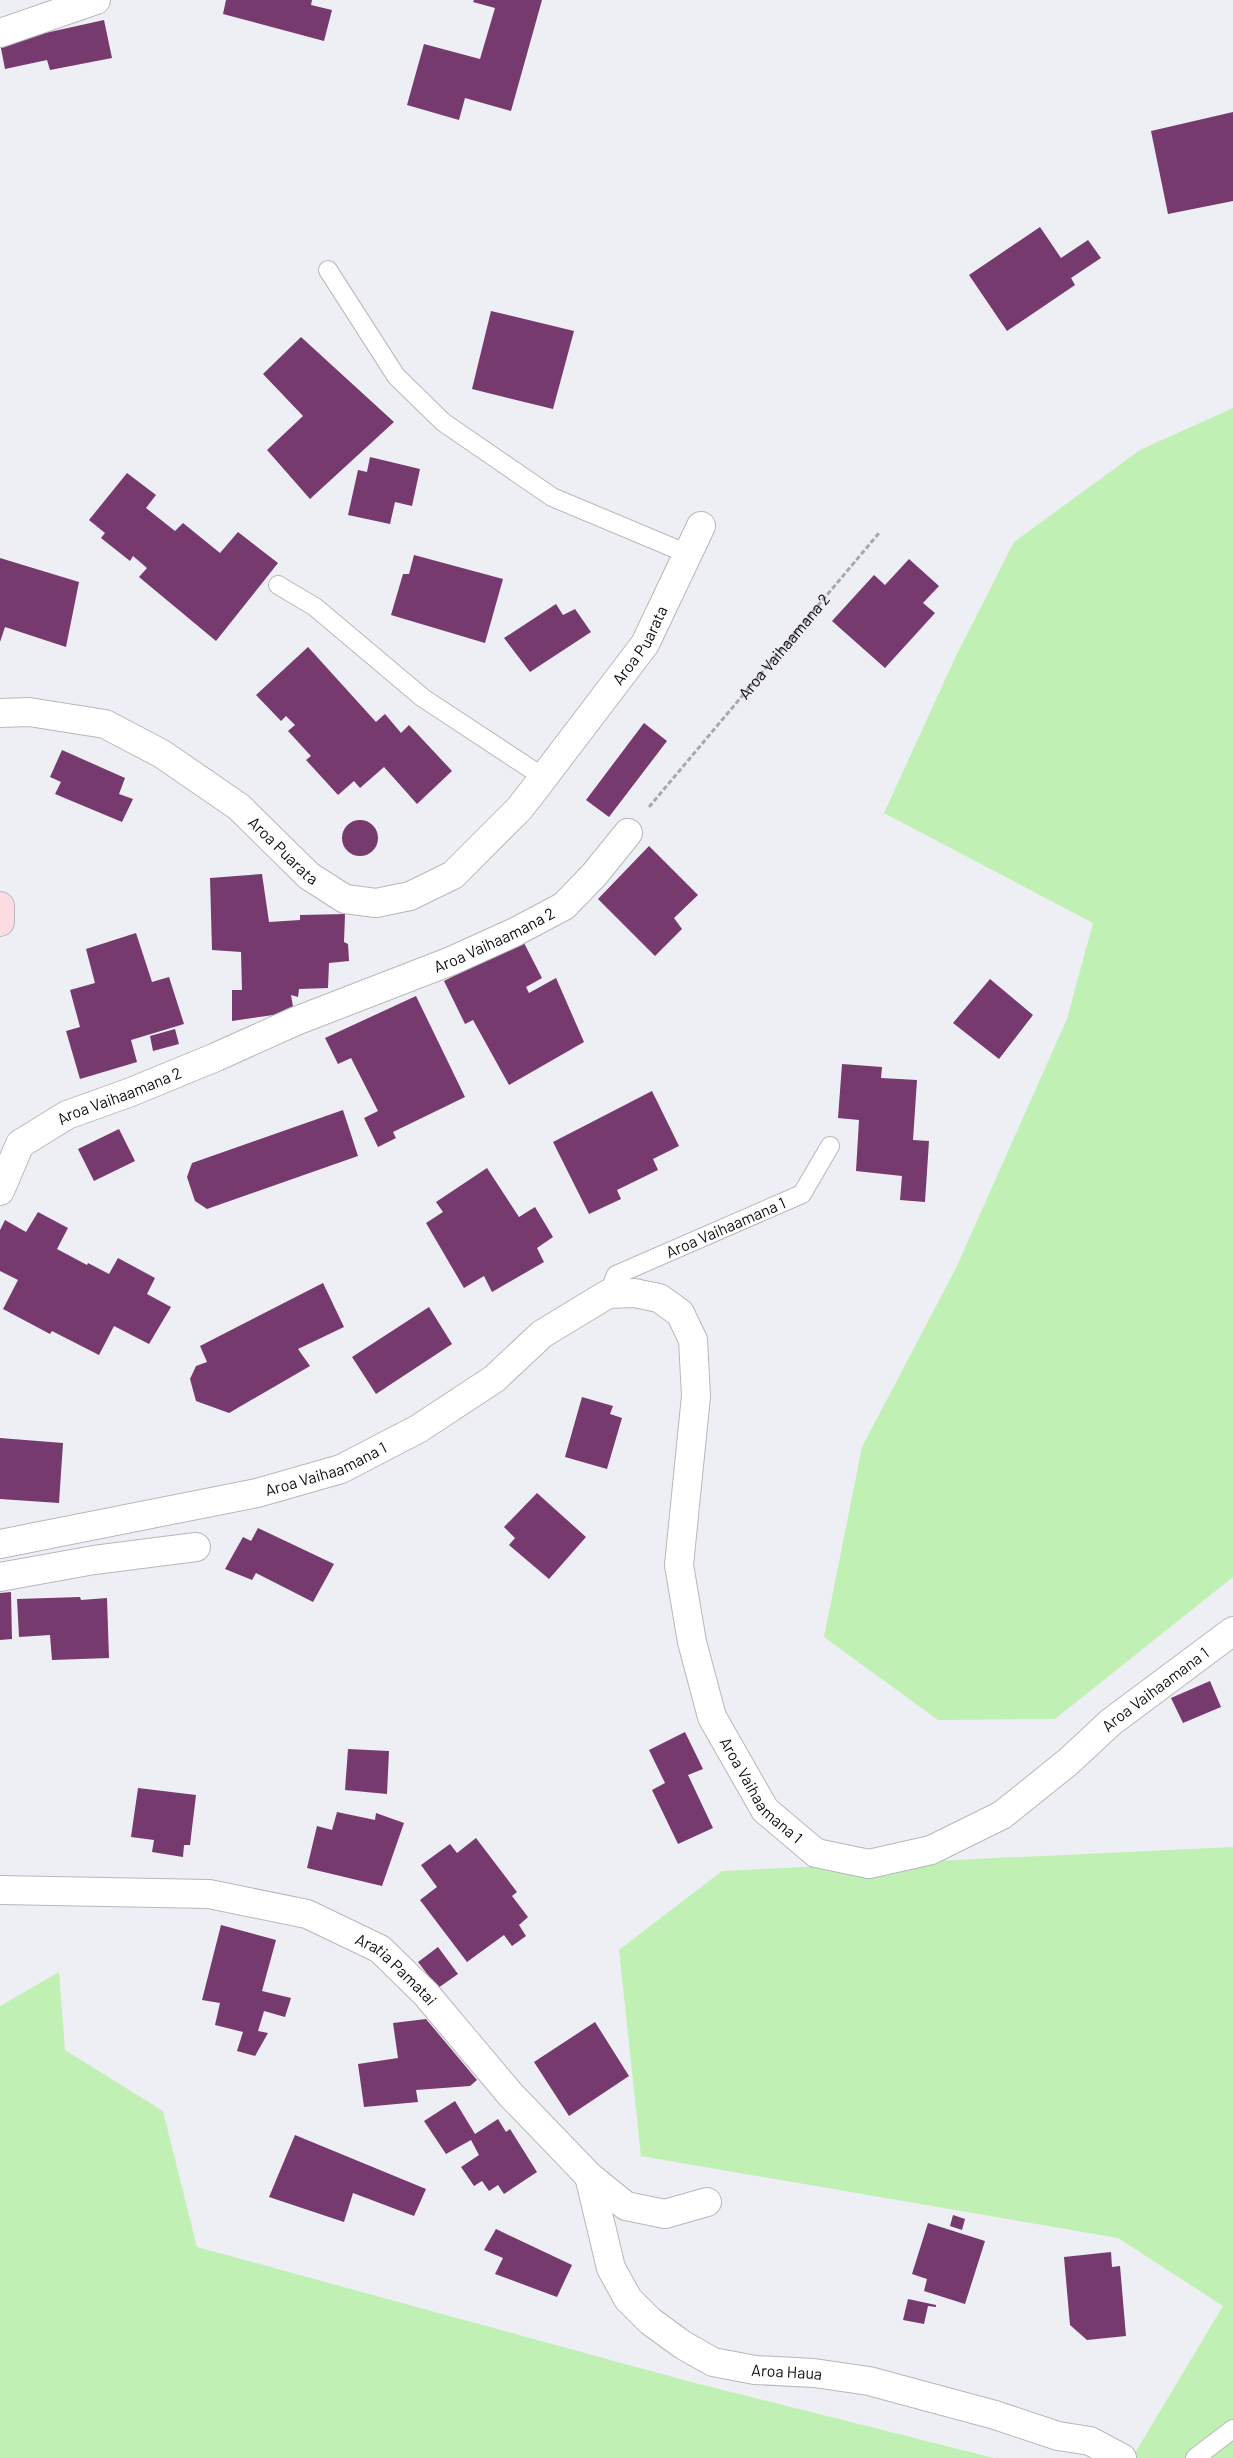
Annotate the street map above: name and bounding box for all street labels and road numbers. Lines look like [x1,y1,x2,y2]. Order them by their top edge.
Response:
street label: Aroa Vaihaamana 2 [734,589,833,702]
street label: Aroa Puarata [608,602,671,688]
street label: Aroa Puarata [245,812,322,888]
street label: Aroa Vaihaamana 2 [431,903,558,976]
street label: Aroa Vaihaamana 2 [53,1062,184,1128]
street label: Aroa Vaihaamana 1 [663,1192,788,1261]
street label: Aroa Vaihaamana 1 [263,1437,389,1499]
street label: Aroa Vaihaamana 1 [1097,1643,1212,1735]
street label: Aroa Vaihaamana 1 [716,1734,807,1847]
street label: Aratia Pamatai [353,1929,441,2009]
street label: Aroa Haua [751,2360,824,2383]

